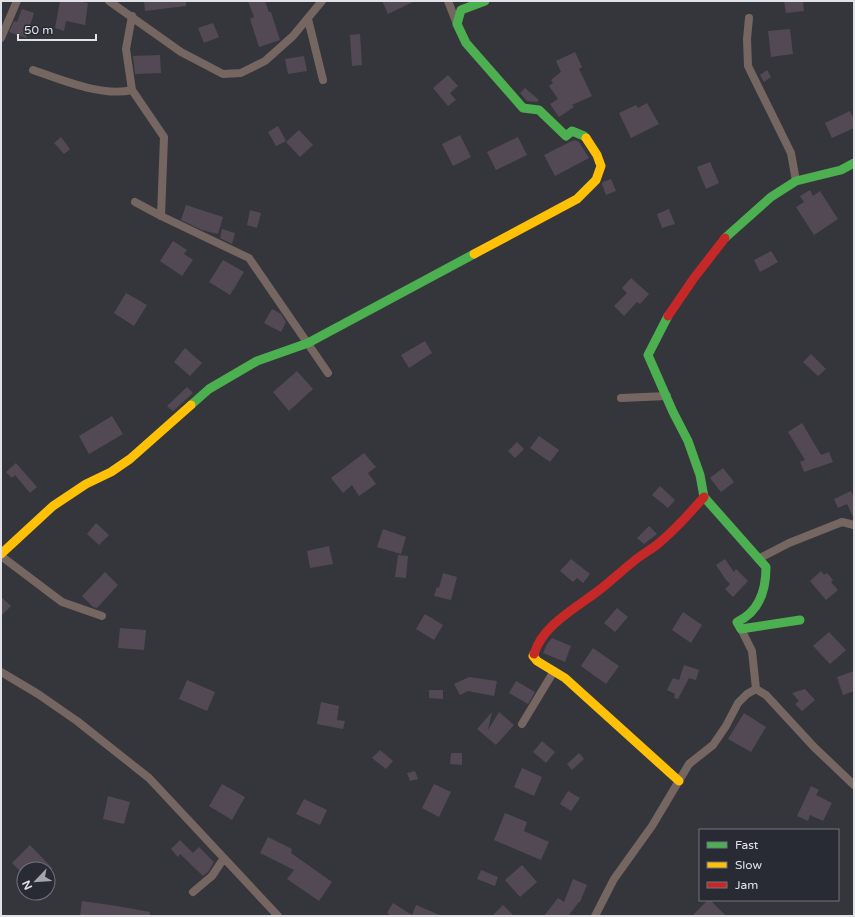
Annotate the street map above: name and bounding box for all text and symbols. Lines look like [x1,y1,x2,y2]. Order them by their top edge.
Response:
scale bar [18,16,96,42]
text: 50 m [24,23,53,37]
legend [699,829,839,901]
text: Fast [735,838,759,852]
text: Slow [735,858,762,872]
north arrow [16,861,56,901]
text: N [20,878,35,892]
text: Jam [735,878,758,892]

